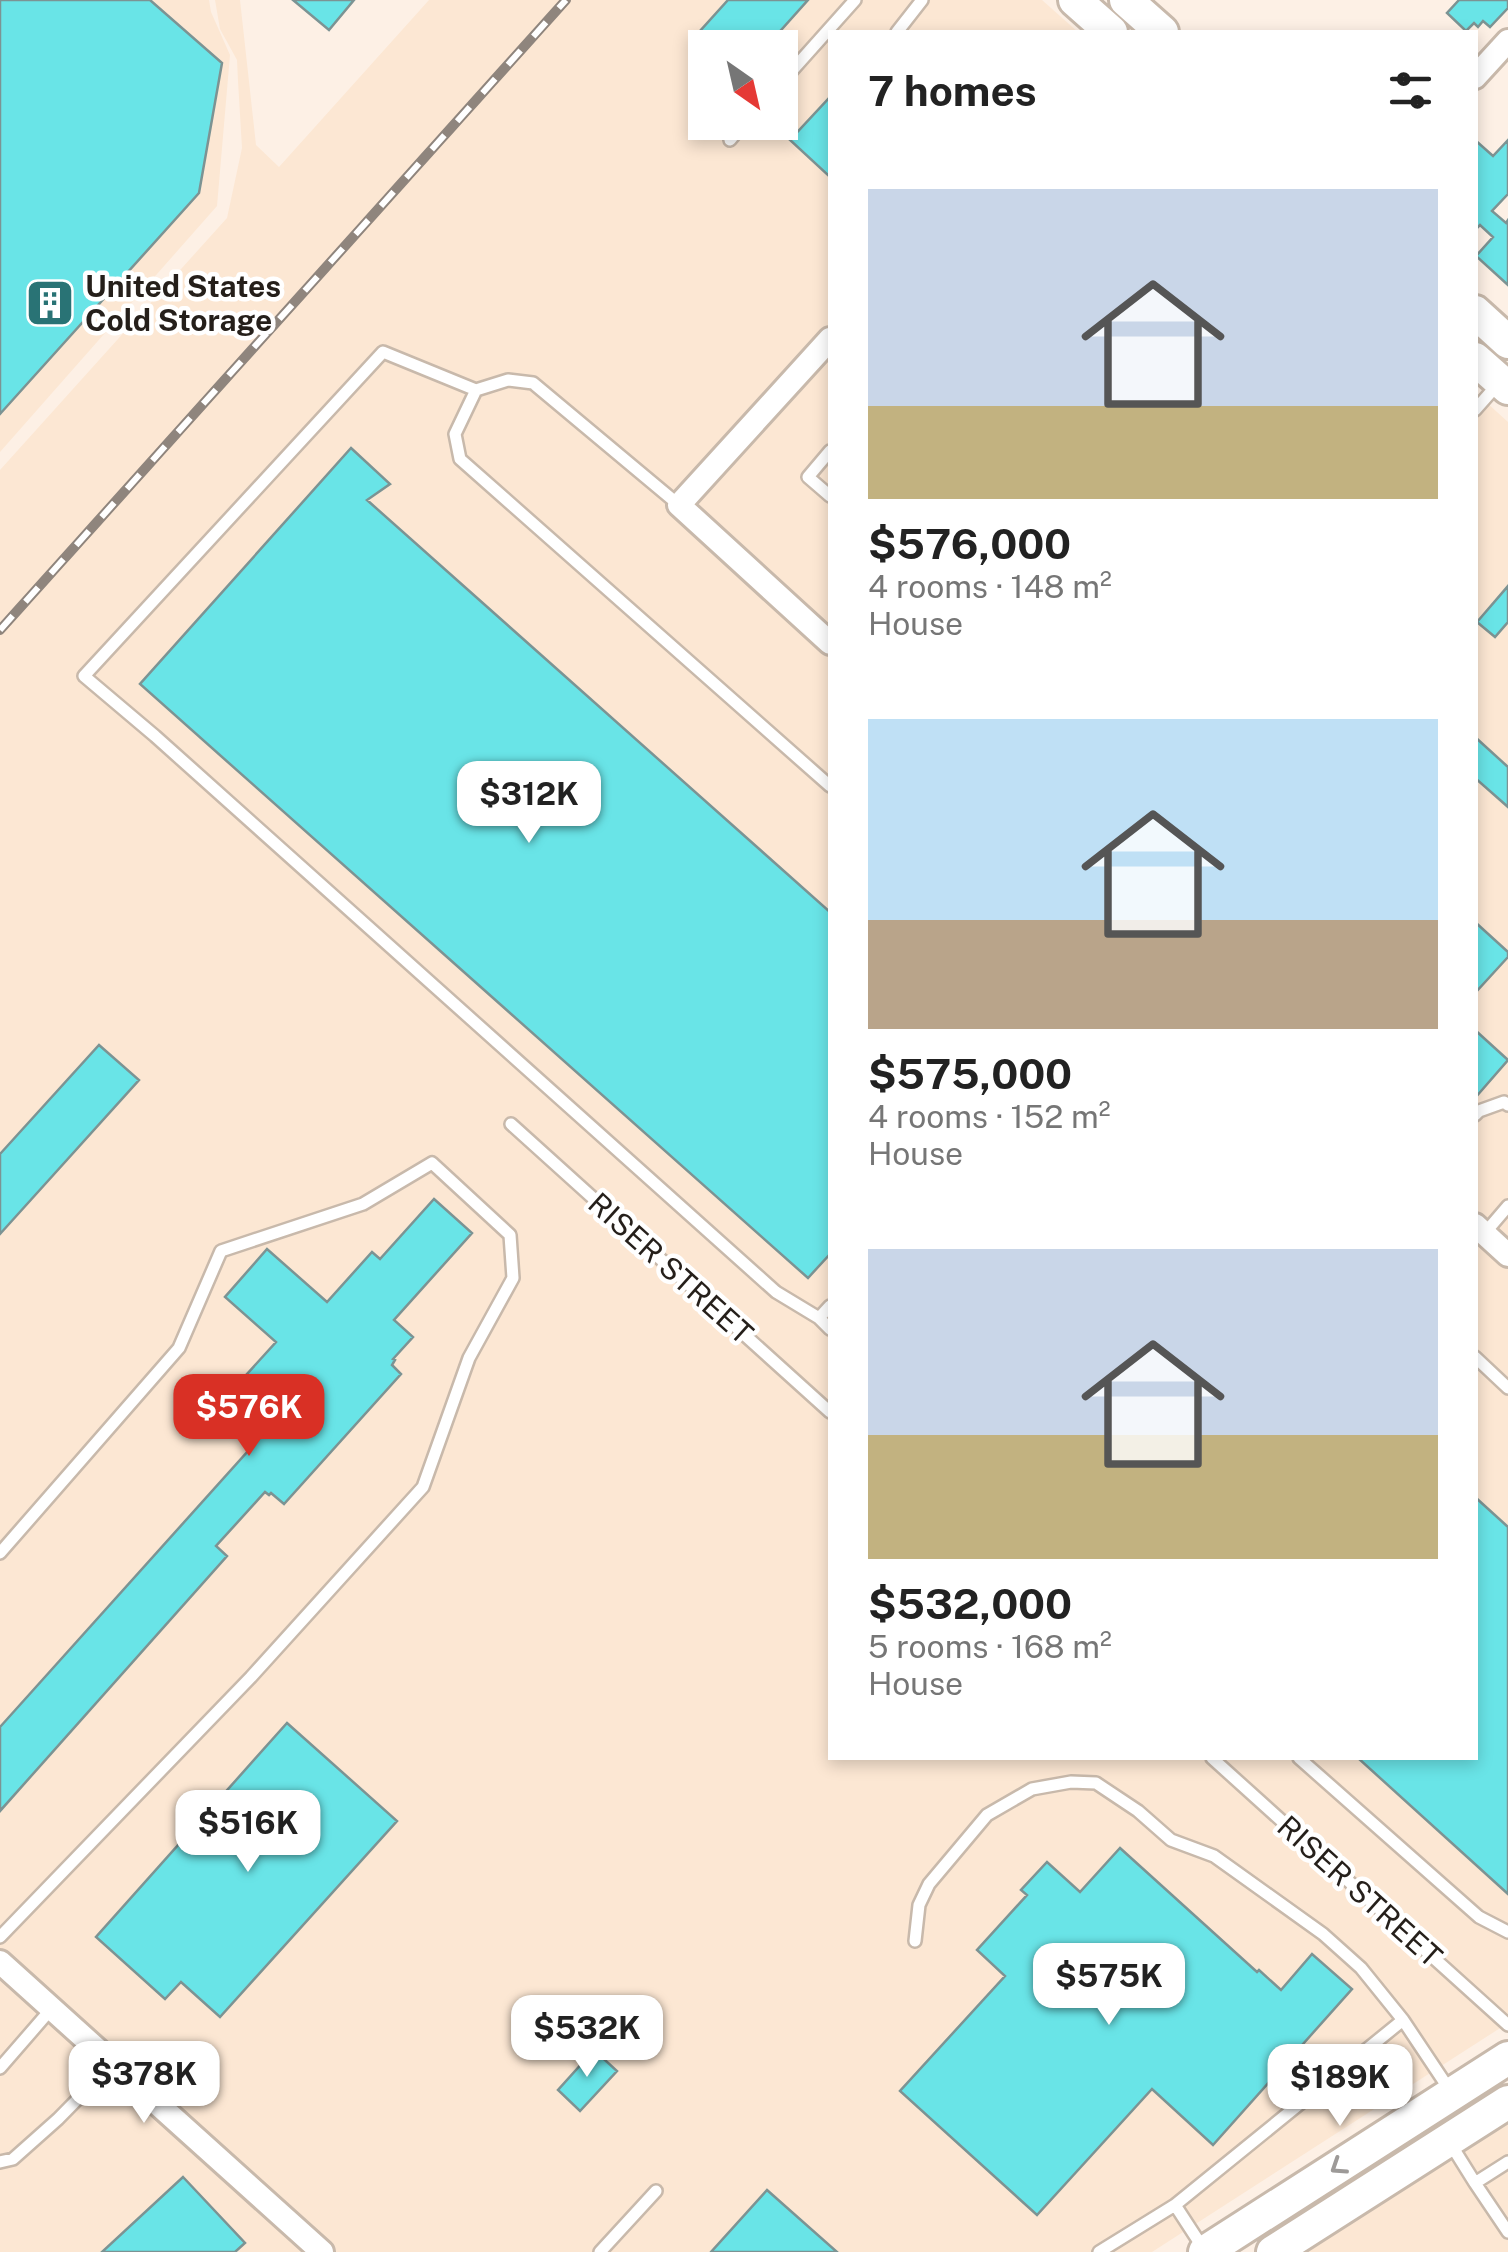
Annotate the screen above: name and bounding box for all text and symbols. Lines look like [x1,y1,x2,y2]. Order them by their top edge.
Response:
north arrow [688,30,798,140]
map controls [688,30,798,140]
icon: filters [1383,63,1438,118]
text: 7 homes [868,66,1037,115]
icon: home [1063,254,1243,434]
place label: United States Cold Storage [85,268,281,338]
building icon: United States Cold Storage [24,277,76,329]
text: $576,000 [868,519,1071,568]
text: 4 rooms · 148 m² [868,568,1112,605]
text: House [868,605,963,642]
pin: $312K [459,761,599,846]
text: $312K [479,775,579,812]
icon: home [1063,784,1243,964]
text: $575,000 [868,1049,1072,1098]
text: 4 rooms · 152 m² [868,1098,1110,1135]
text: House [868,1135,963,1172]
street label: RISER STREET [581,1185,761,1351]
icon: home [1063,1314,1243,1494]
pin: $576K [179,1374,319,1459]
text: $576K [195,1388,303,1425]
text: $532,000 [868,1579,1072,1628]
text: 5 rooms · 168 m² [868,1628,1112,1665]
text: House [868,1665,963,1702]
pin: $516K [178,1790,318,1875]
text: $516K [197,1804,299,1841]
street label: RISER STREET [1270,1808,1450,1974]
pin: $575K [1039,1943,1179,2028]
text: $575K [1055,1957,1163,1994]
pin: $532K [517,1995,657,2080]
text: $532K [533,2009,641,2046]
pin: $378K [74,2041,214,2126]
pin: $189K [1270,2044,1410,2129]
text: $378K [91,2055,197,2092]
text: $189K [1290,2058,1390,2095]
one-way arrow [1330,2155,1348,2174]

